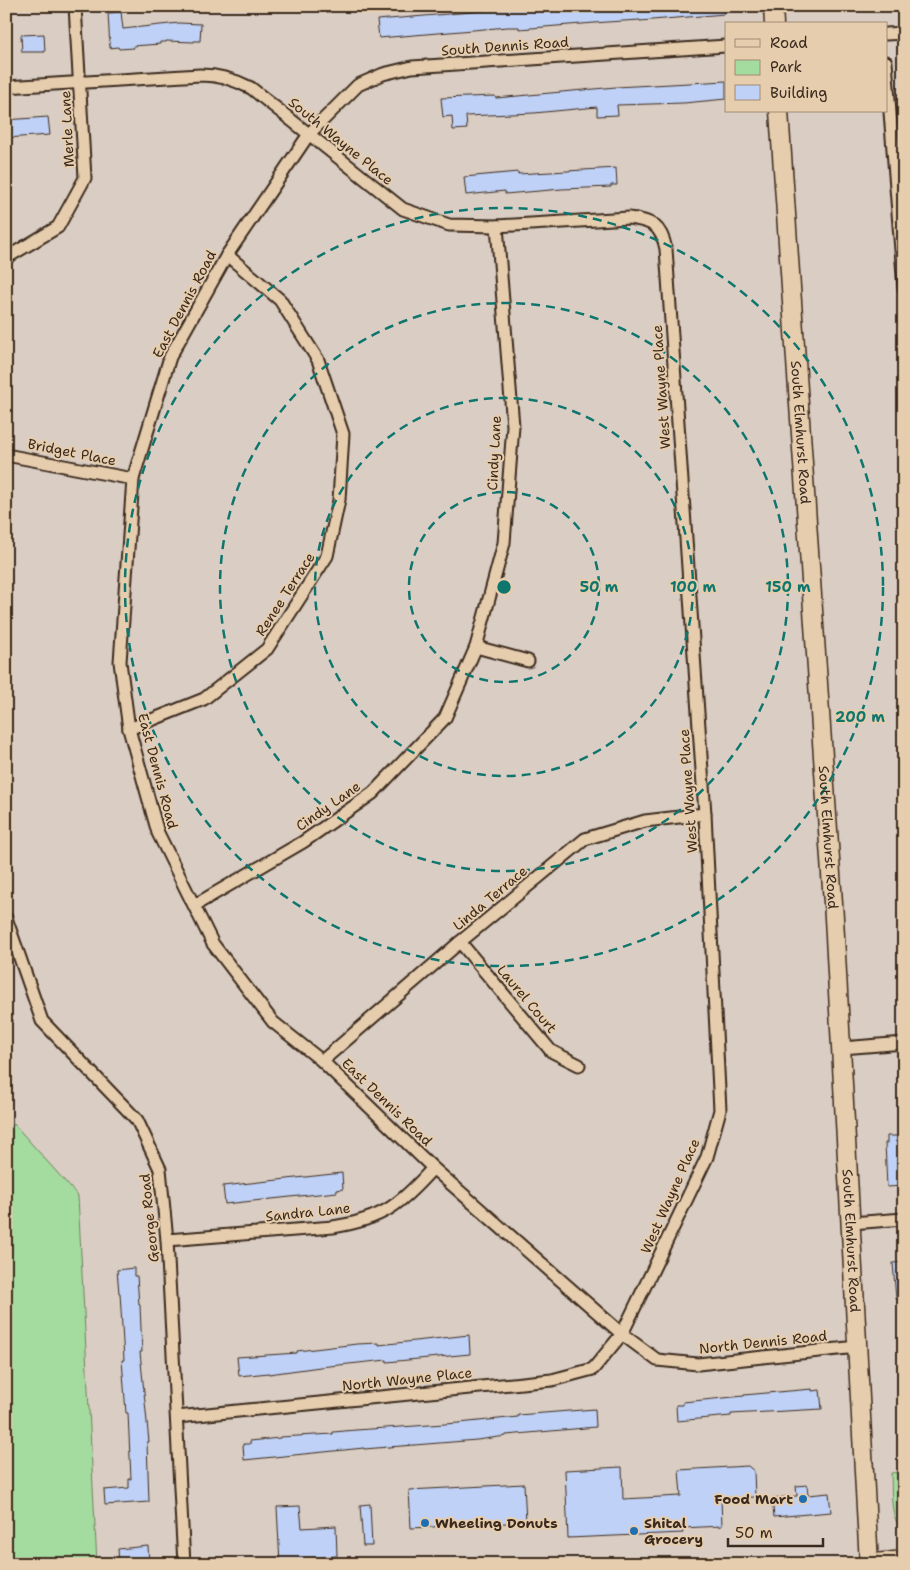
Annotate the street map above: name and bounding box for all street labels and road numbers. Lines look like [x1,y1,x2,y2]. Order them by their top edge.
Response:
street label: South Dennis Road [441,33,570,59]
street label: Merle Lane [56,90,78,168]
street label: South Wayne Place [285,93,397,189]
street label: East Dennis Road [148,247,220,361]
street label: West Wayne Place [648,324,674,450]
street label: South Elmhurst Road [787,360,815,505]
street label: Cindy Lane [483,415,505,491]
street label: Bridget Place [26,435,118,469]
street label: Renee Terrace [251,549,319,639]
street label: East Dennis Road [134,711,182,831]
street label: West Wayne Place [675,728,701,854]
street label: South Elmhurst Road [815,765,842,910]
street label: Cindy Lane [292,777,364,835]
street label: Linda Terrace [449,862,531,934]
street label: Laurel Court [493,961,561,1037]
street label: East Dennis Road [338,1054,436,1150]
street label: West Wayne Place [636,1135,704,1257]
street label: South Elmhurst Road [839,1168,864,1313]
street label: George Road [135,1173,163,1263]
street label: Sandra Lane [265,1199,351,1225]
street label: North Dennis Road [698,1326,828,1358]
street label: North Wayne Place [341,1363,473,1395]

